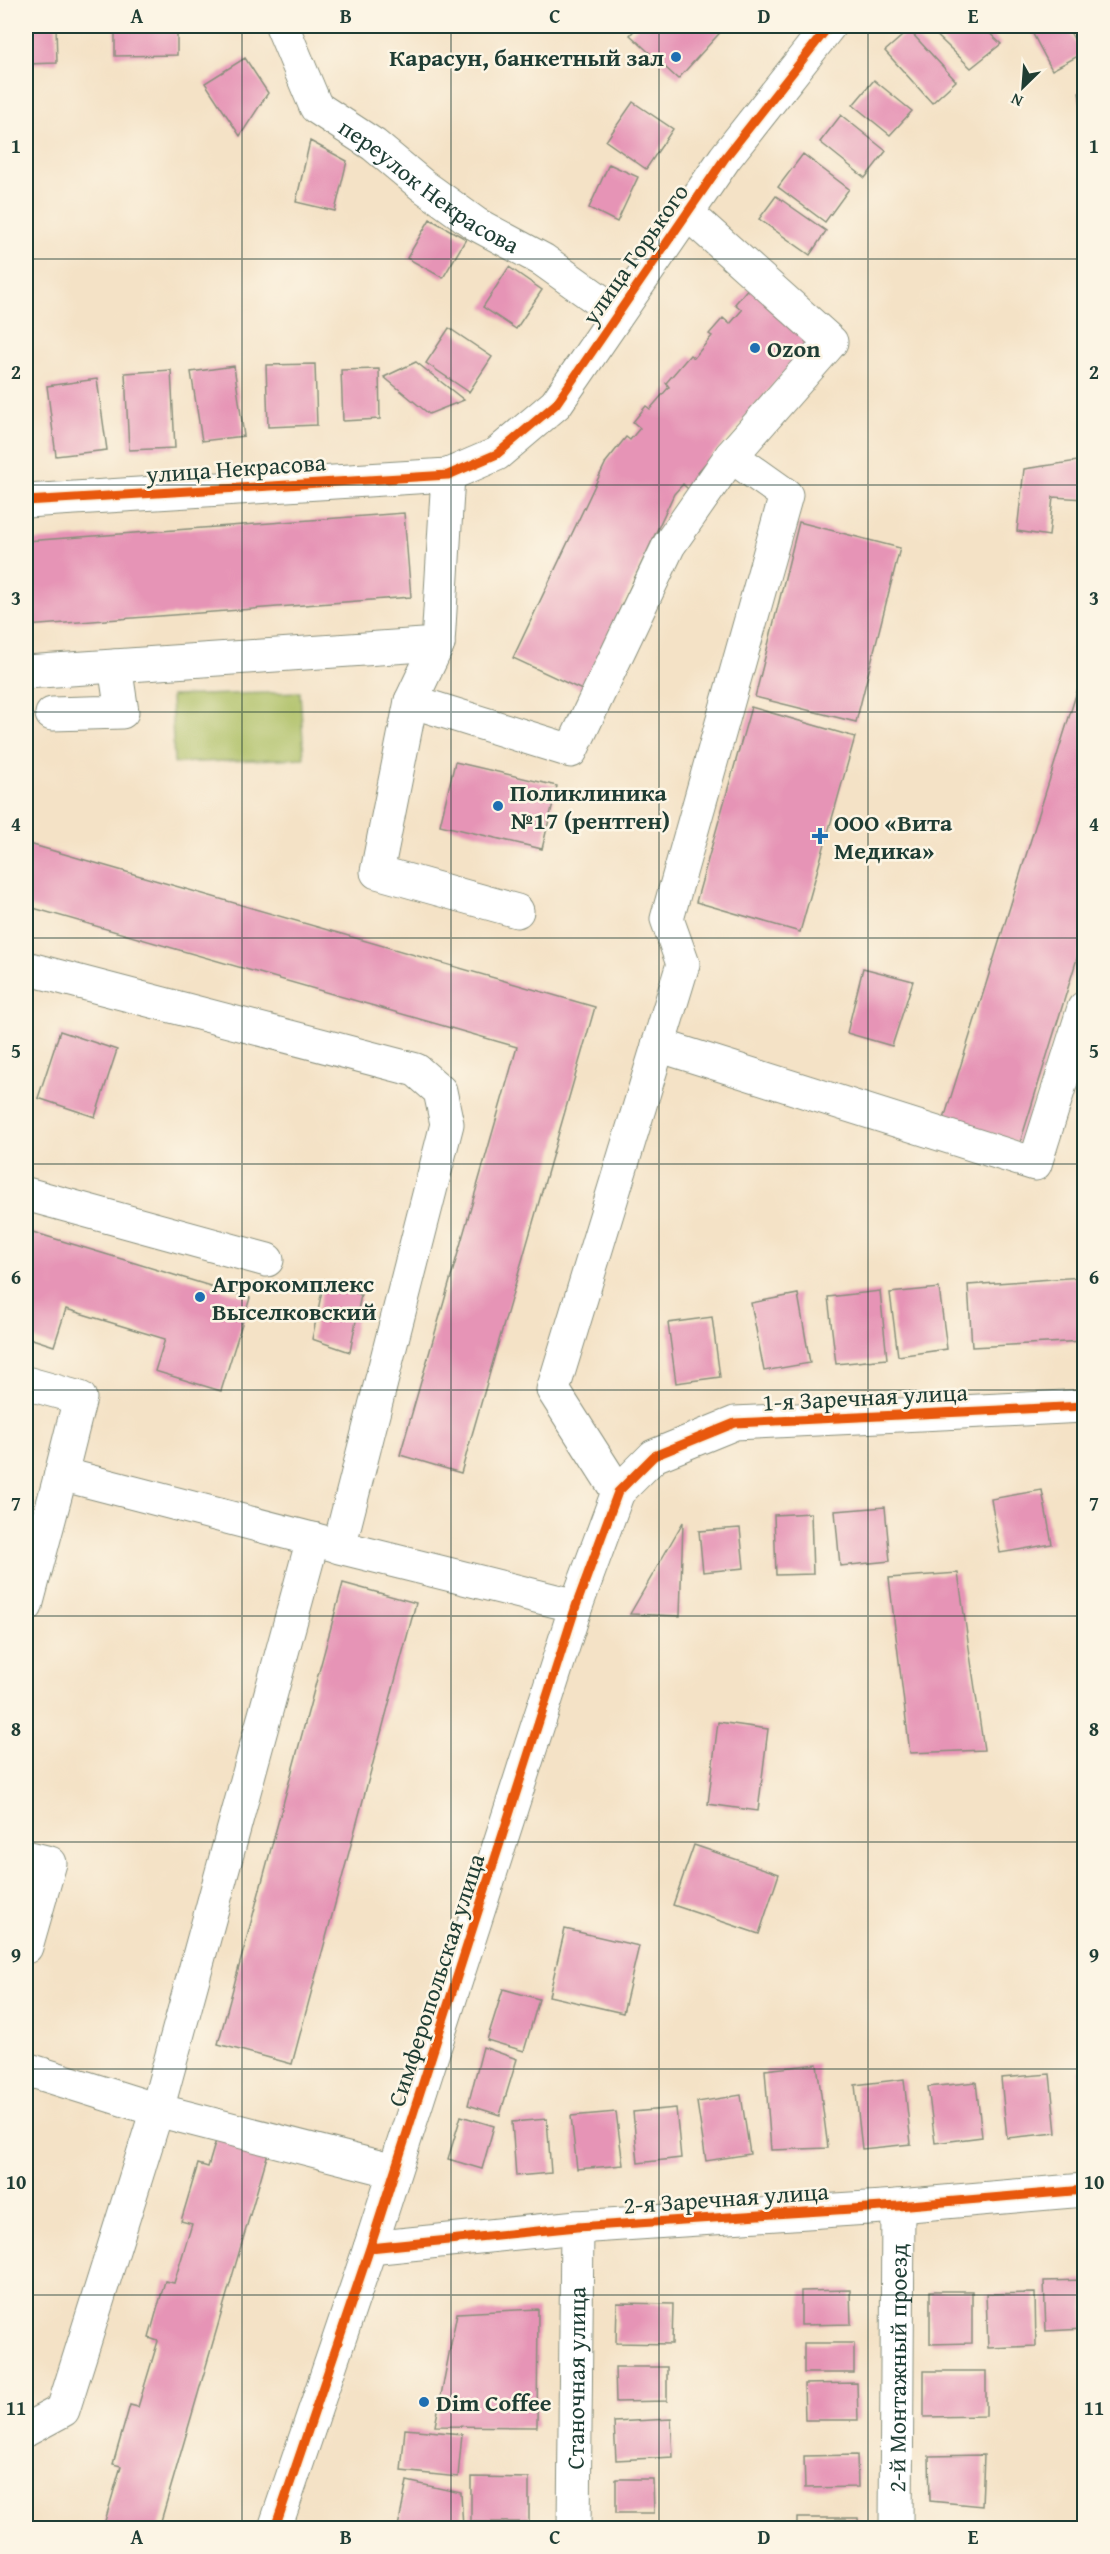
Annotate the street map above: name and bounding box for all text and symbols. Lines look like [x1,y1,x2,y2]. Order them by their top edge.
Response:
text: A [131,1,144,30]
text: B [340,1,352,30]
text: C [549,1,561,30]
text: D [757,1,771,30]
text: E [968,1,979,30]
place label: Карасун, банкетный зал [389,40,664,75]
marker: Карасун, банкетный зал [669,50,683,64]
north arrow [993,57,1053,117]
text: N [1006,87,1027,114]
street label: переулок Некрасова [332,109,526,262]
text: 1 [11,131,21,160]
text: 1 [1089,131,1099,160]
street label: улица Горького [573,176,697,333]
place label: Ozon [767,331,821,366]
marker: Ozon [748,341,762,355]
text: 2 [11,357,21,386]
text: 2 [1089,357,1099,386]
street label: улица Некрасова [144,444,328,492]
text: 3 [11,583,21,612]
text: 3 [1089,583,1099,612]
place label: Поликлиника №17 (рентген) [510,775,670,838]
marker: Поликлиника №17 (рентген) [491,799,505,813]
place label: ООО «Вита Медика» [834,805,953,868]
text: 4 [11,809,21,838]
text: 4 [1089,809,1099,838]
marker: ООО «Вита Медика» [811,827,829,845]
text: 5 [11,1036,21,1065]
text: 5 [1089,1036,1099,1065]
text: 6 [11,1262,21,1291]
text: 6 [1089,1262,1099,1291]
place label: Агрокомплекс Выселковский [212,1266,376,1329]
marker: Агрокомплекс Выселковский [193,1290,207,1304]
street label: 1-я Заречная улица [761,1374,969,1420]
text: 7 [11,1488,21,1517]
text: 7 [1089,1488,1099,1517]
text: 8 [11,1714,21,1743]
text: 8 [1089,1714,1099,1743]
street label: Симферопольская улица [379,1848,494,2111]
text: 9 [11,1940,21,1969]
text: 9 [1089,1940,1099,1969]
text: 10 [6,2167,26,2196]
text: 10 [1084,2167,1104,2196]
street label: 2-я Заречная улица [622,2173,830,2223]
street label: 2-й Монтажный проезд [879,2243,915,2493]
street label: Станочная улица [557,2286,594,2470]
place label: Dim Coffee [436,2385,552,2420]
text: 11 [6,2393,26,2422]
text: 11 [1084,2393,1104,2422]
marker: Dim Coffee [417,2395,431,2409]
text: A [131,2522,144,2551]
text: B [340,2522,352,2551]
text: C [549,2522,561,2551]
text: D [757,2522,771,2551]
text: E [968,2522,979,2551]

